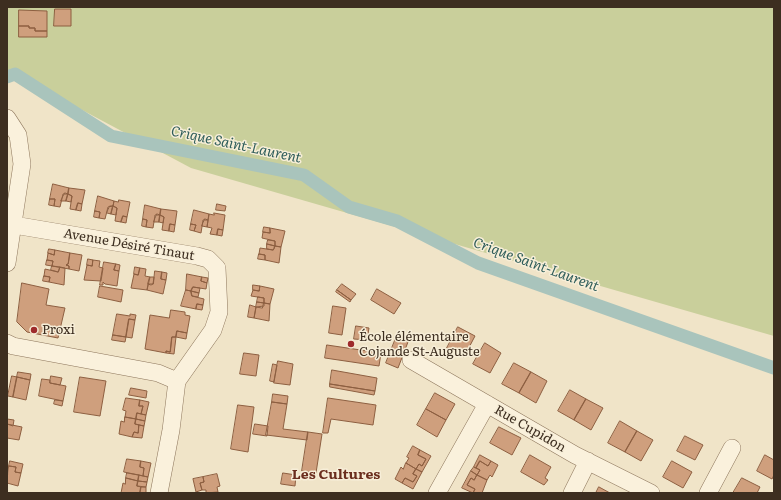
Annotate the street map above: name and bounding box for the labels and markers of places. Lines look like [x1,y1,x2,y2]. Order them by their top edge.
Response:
place label: Proxi [42,322,75,338]
marker: Proxi [29,325,39,335]
place label: École élémentaire Cojande St-Auguste [359,329,480,360]
marker: École élémentaire Cojande St-Auguste [346,339,356,349]

